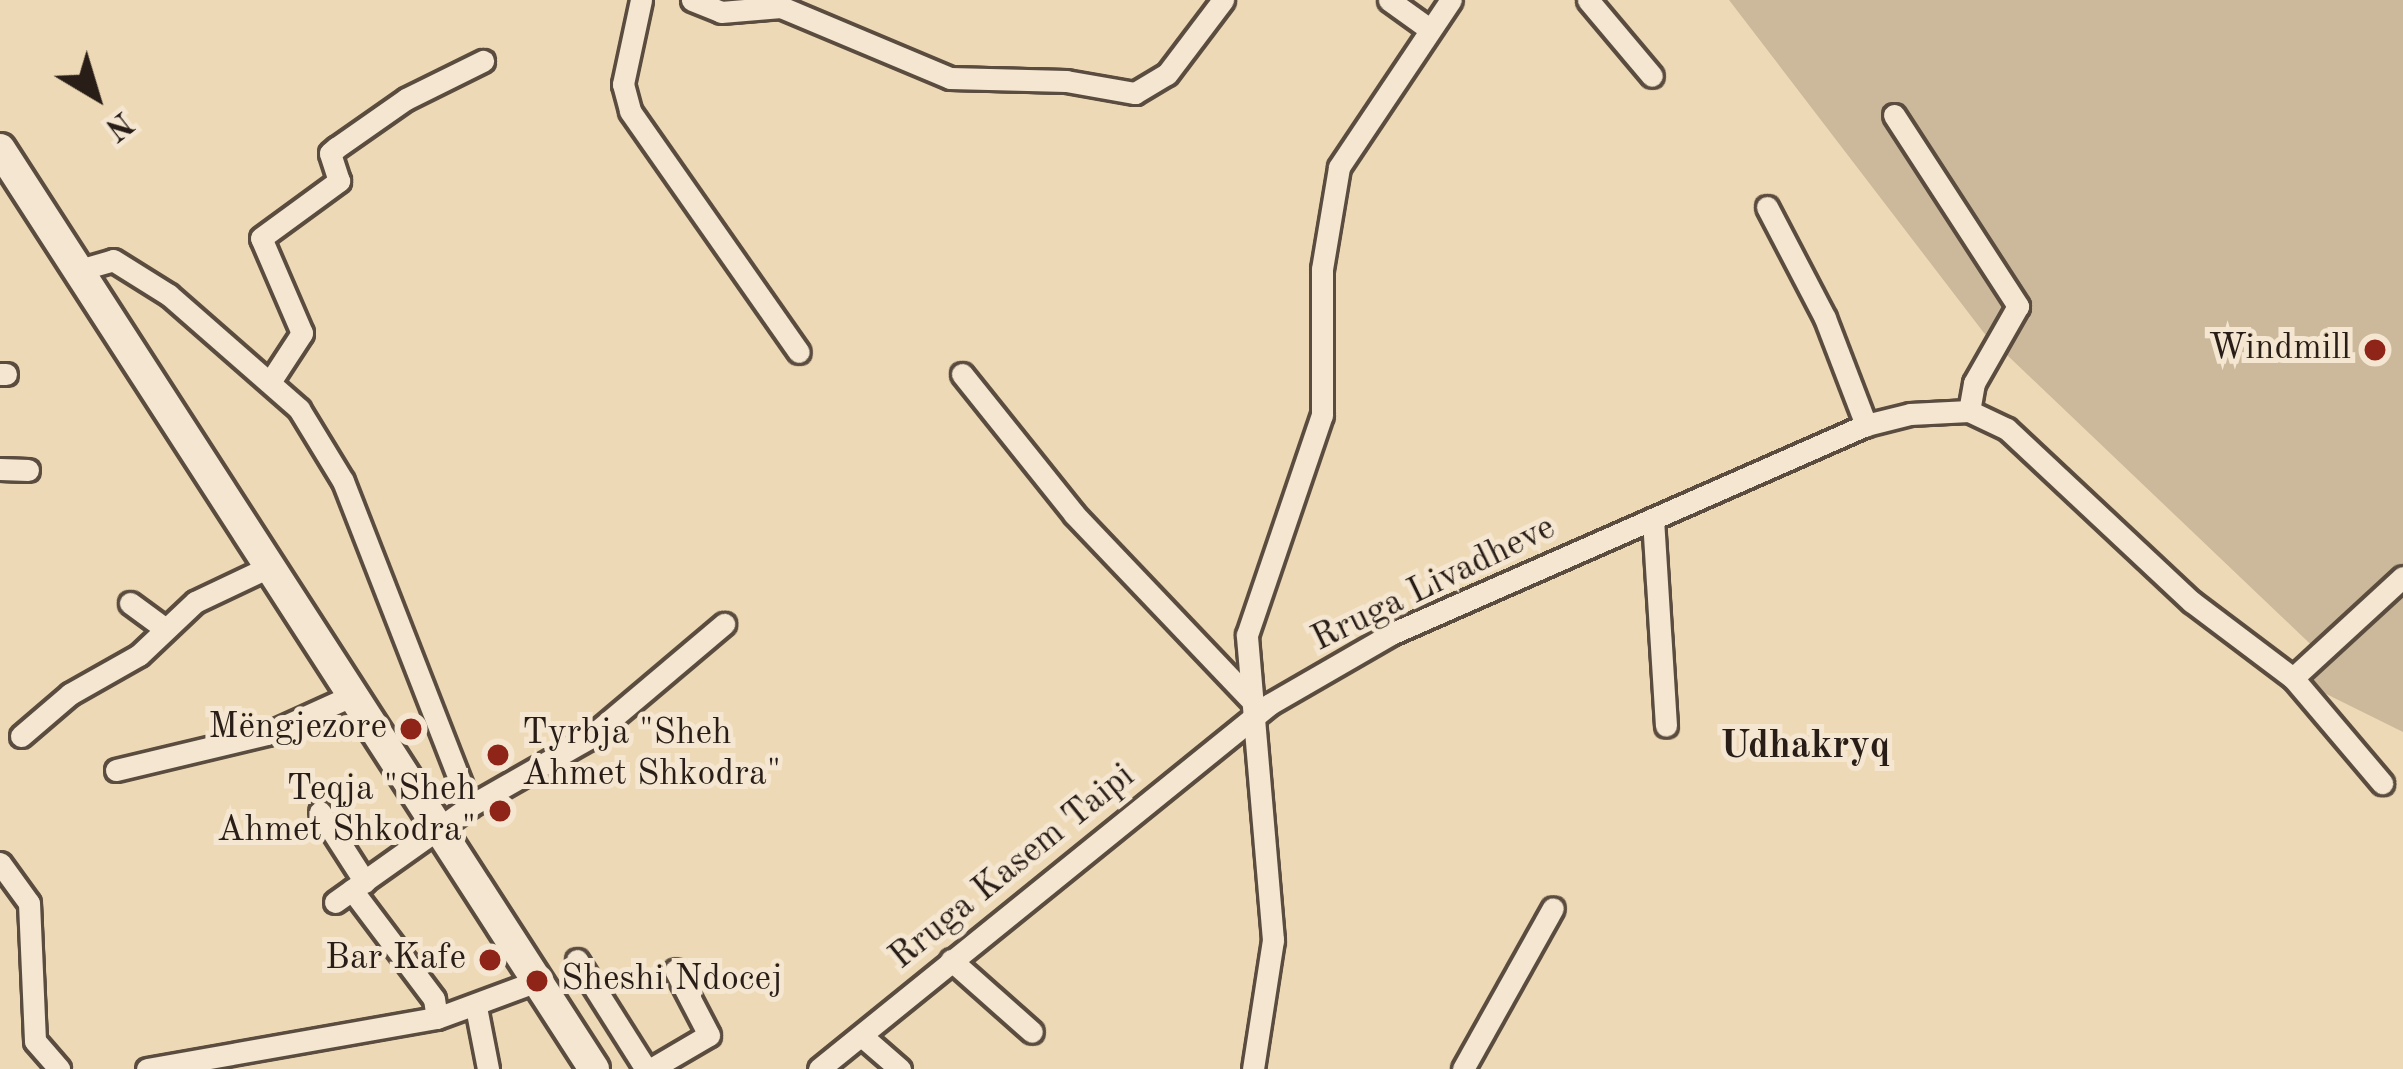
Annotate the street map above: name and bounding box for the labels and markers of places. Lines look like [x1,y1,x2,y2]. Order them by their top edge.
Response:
place label: Windmill [2208,328,2351,372]
marker: Windmill [2362,337,2388,363]
place label: Mëngjezore [208,707,387,751]
place label: Tyrbja "Sheh Ahmet Shkodra" [522,712,781,797]
marker: Mëngjezore [398,716,424,742]
marker: Tyrbja "Sheh Ahmet Shkodra" [485,742,511,768]
place label: Teqja "Sheh Ahmet Shkodra" [217,768,476,853]
marker: Teqja "Sheh Ahmet Shkodra" [487,798,513,824]
place label: Bar Kafe [325,938,466,982]
marker: Bar Kafe [477,947,503,973]
place label: Sheshi Ndocej [561,959,783,1003]
marker: Sheshi Ndocej [524,968,550,994]

